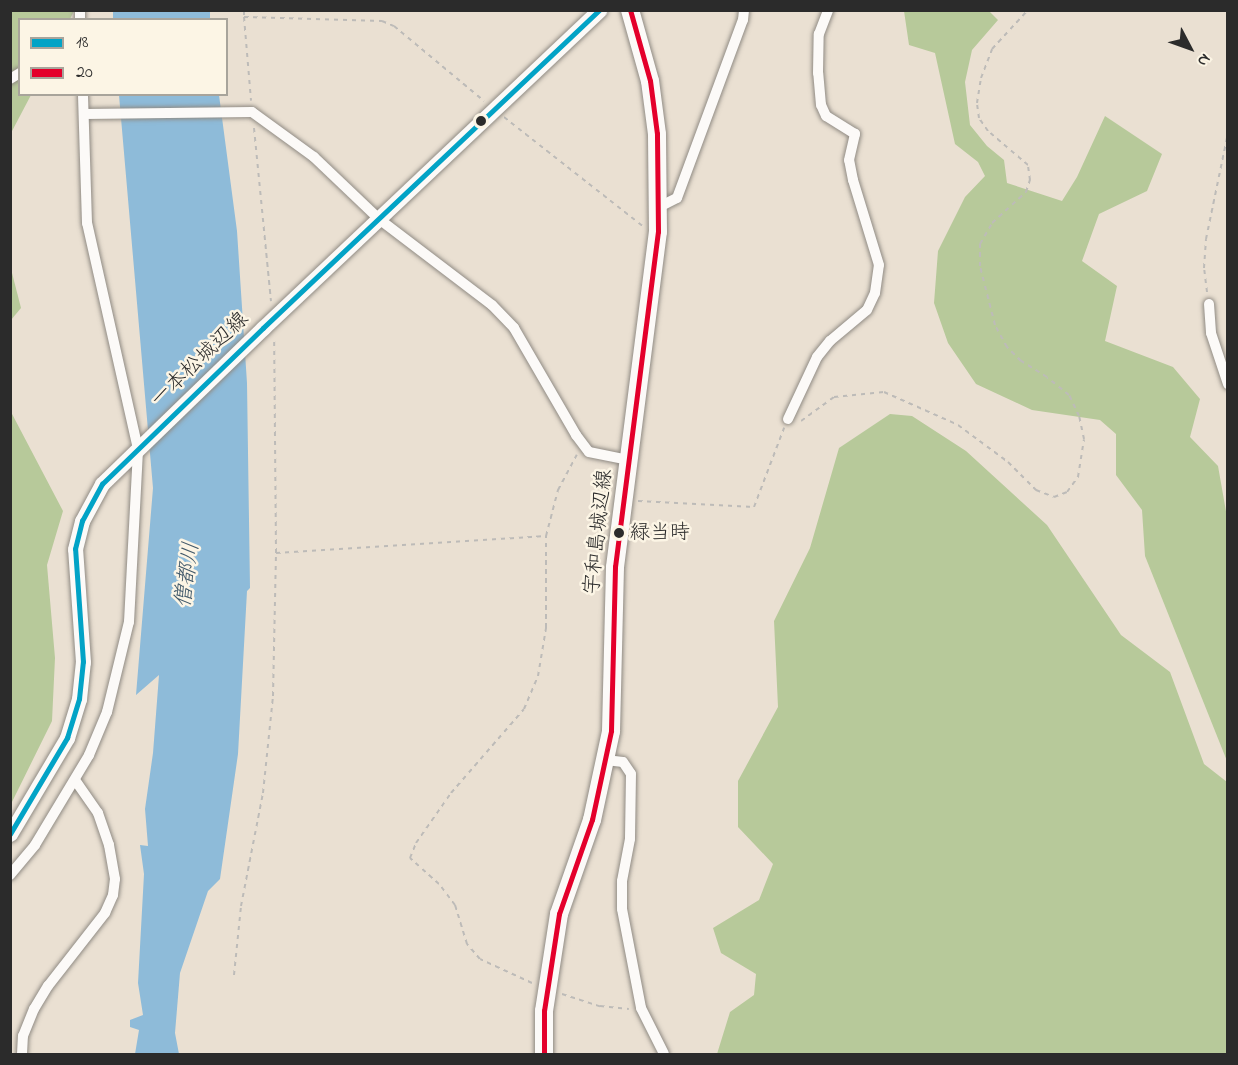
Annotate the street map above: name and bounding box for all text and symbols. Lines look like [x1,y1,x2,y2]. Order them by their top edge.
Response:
legend [18,18,228,96]
north arrow [1160,18,1220,78]
text: 18 [76,30,88,56]
text: N [1191,48,1216,72]
text: 20 [76,60,93,86]
unlabelled marker [475,115,487,127]
street label: 一本松城辺線 [146,307,254,413]
street label: 宇和島城辺線 [580,468,618,596]
place label: 緑当時 [630,521,690,545]
marker: 緑当時 [613,527,625,539]
water label: 僧都川 [171,540,207,610]

